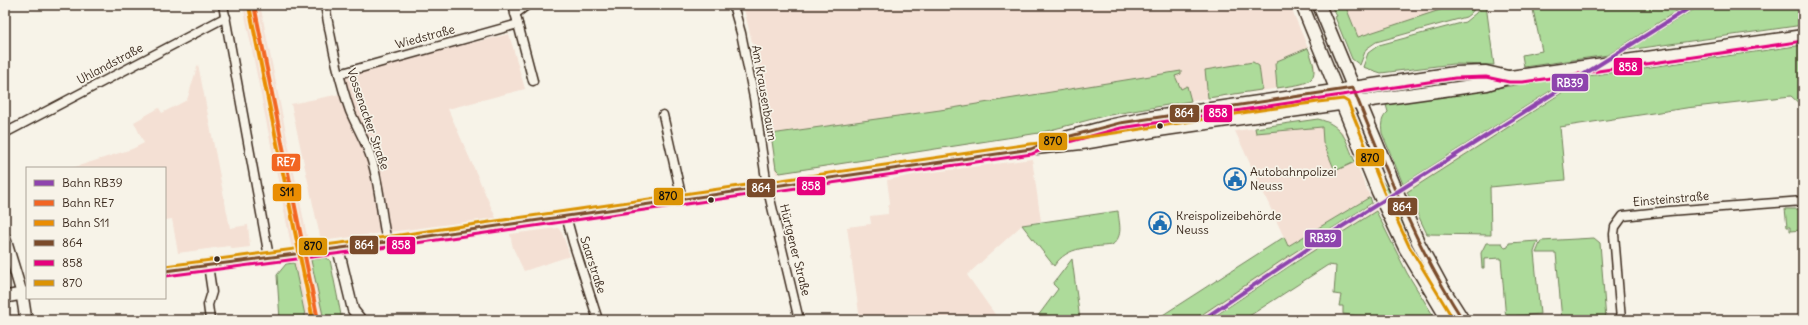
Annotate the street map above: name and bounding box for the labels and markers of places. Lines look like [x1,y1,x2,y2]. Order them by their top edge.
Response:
unlabelled marker [1155,121,1165,131]
place label: Autobahnpolizei Neuss [1250,164,1337,193]
public building icon: Autobahnpolizei Neuss [1222,166,1248,192]
unlabelled marker [706,195,716,205]
place label: Kreispolizeibehörde Neuss [1176,208,1281,237]
public building icon: Kreispolizeibehörde Neuss [1147,210,1173,236]
unlabelled marker [212,254,222,264]

